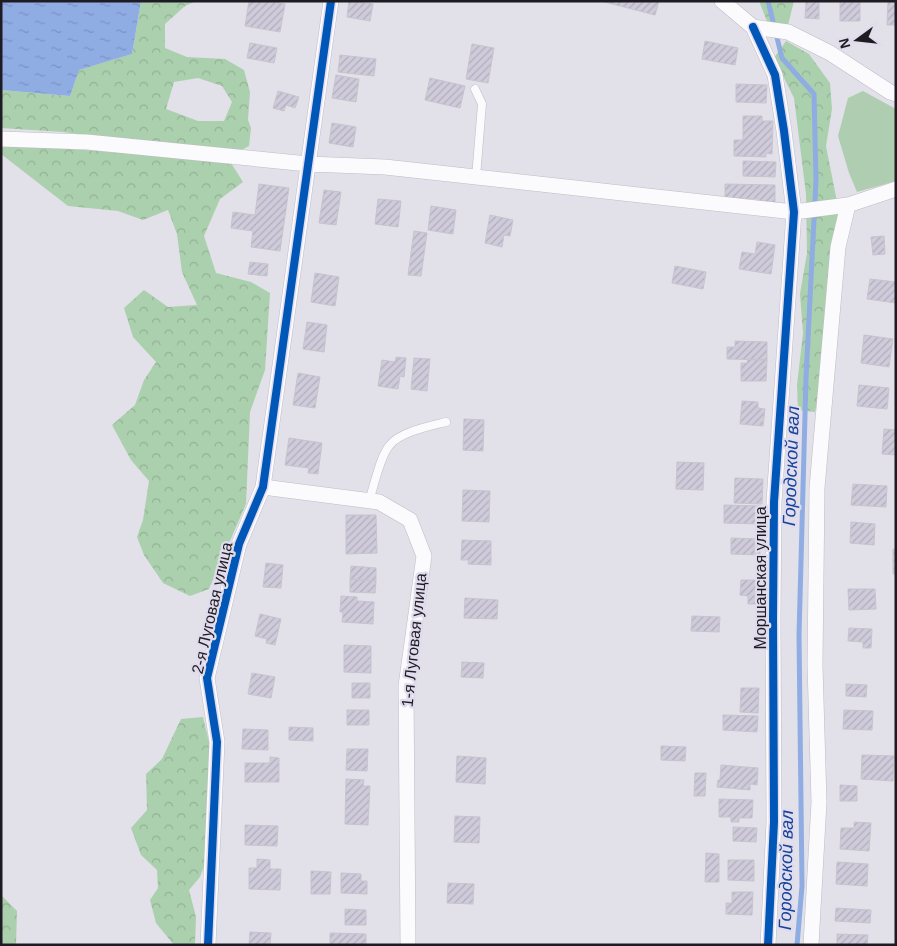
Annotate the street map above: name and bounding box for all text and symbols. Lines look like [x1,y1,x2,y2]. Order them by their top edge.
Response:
north arrow [832,15,882,65]
text: N [835,36,853,50]
water label: Городской вал [779,406,803,526]
street label: Моршанская улица [752,506,769,650]
street label: 2-я Луговая улица [189,540,235,676]
street label: 1-я Луговая улица [399,572,430,708]
water label: Городской вал [775,810,797,930]

